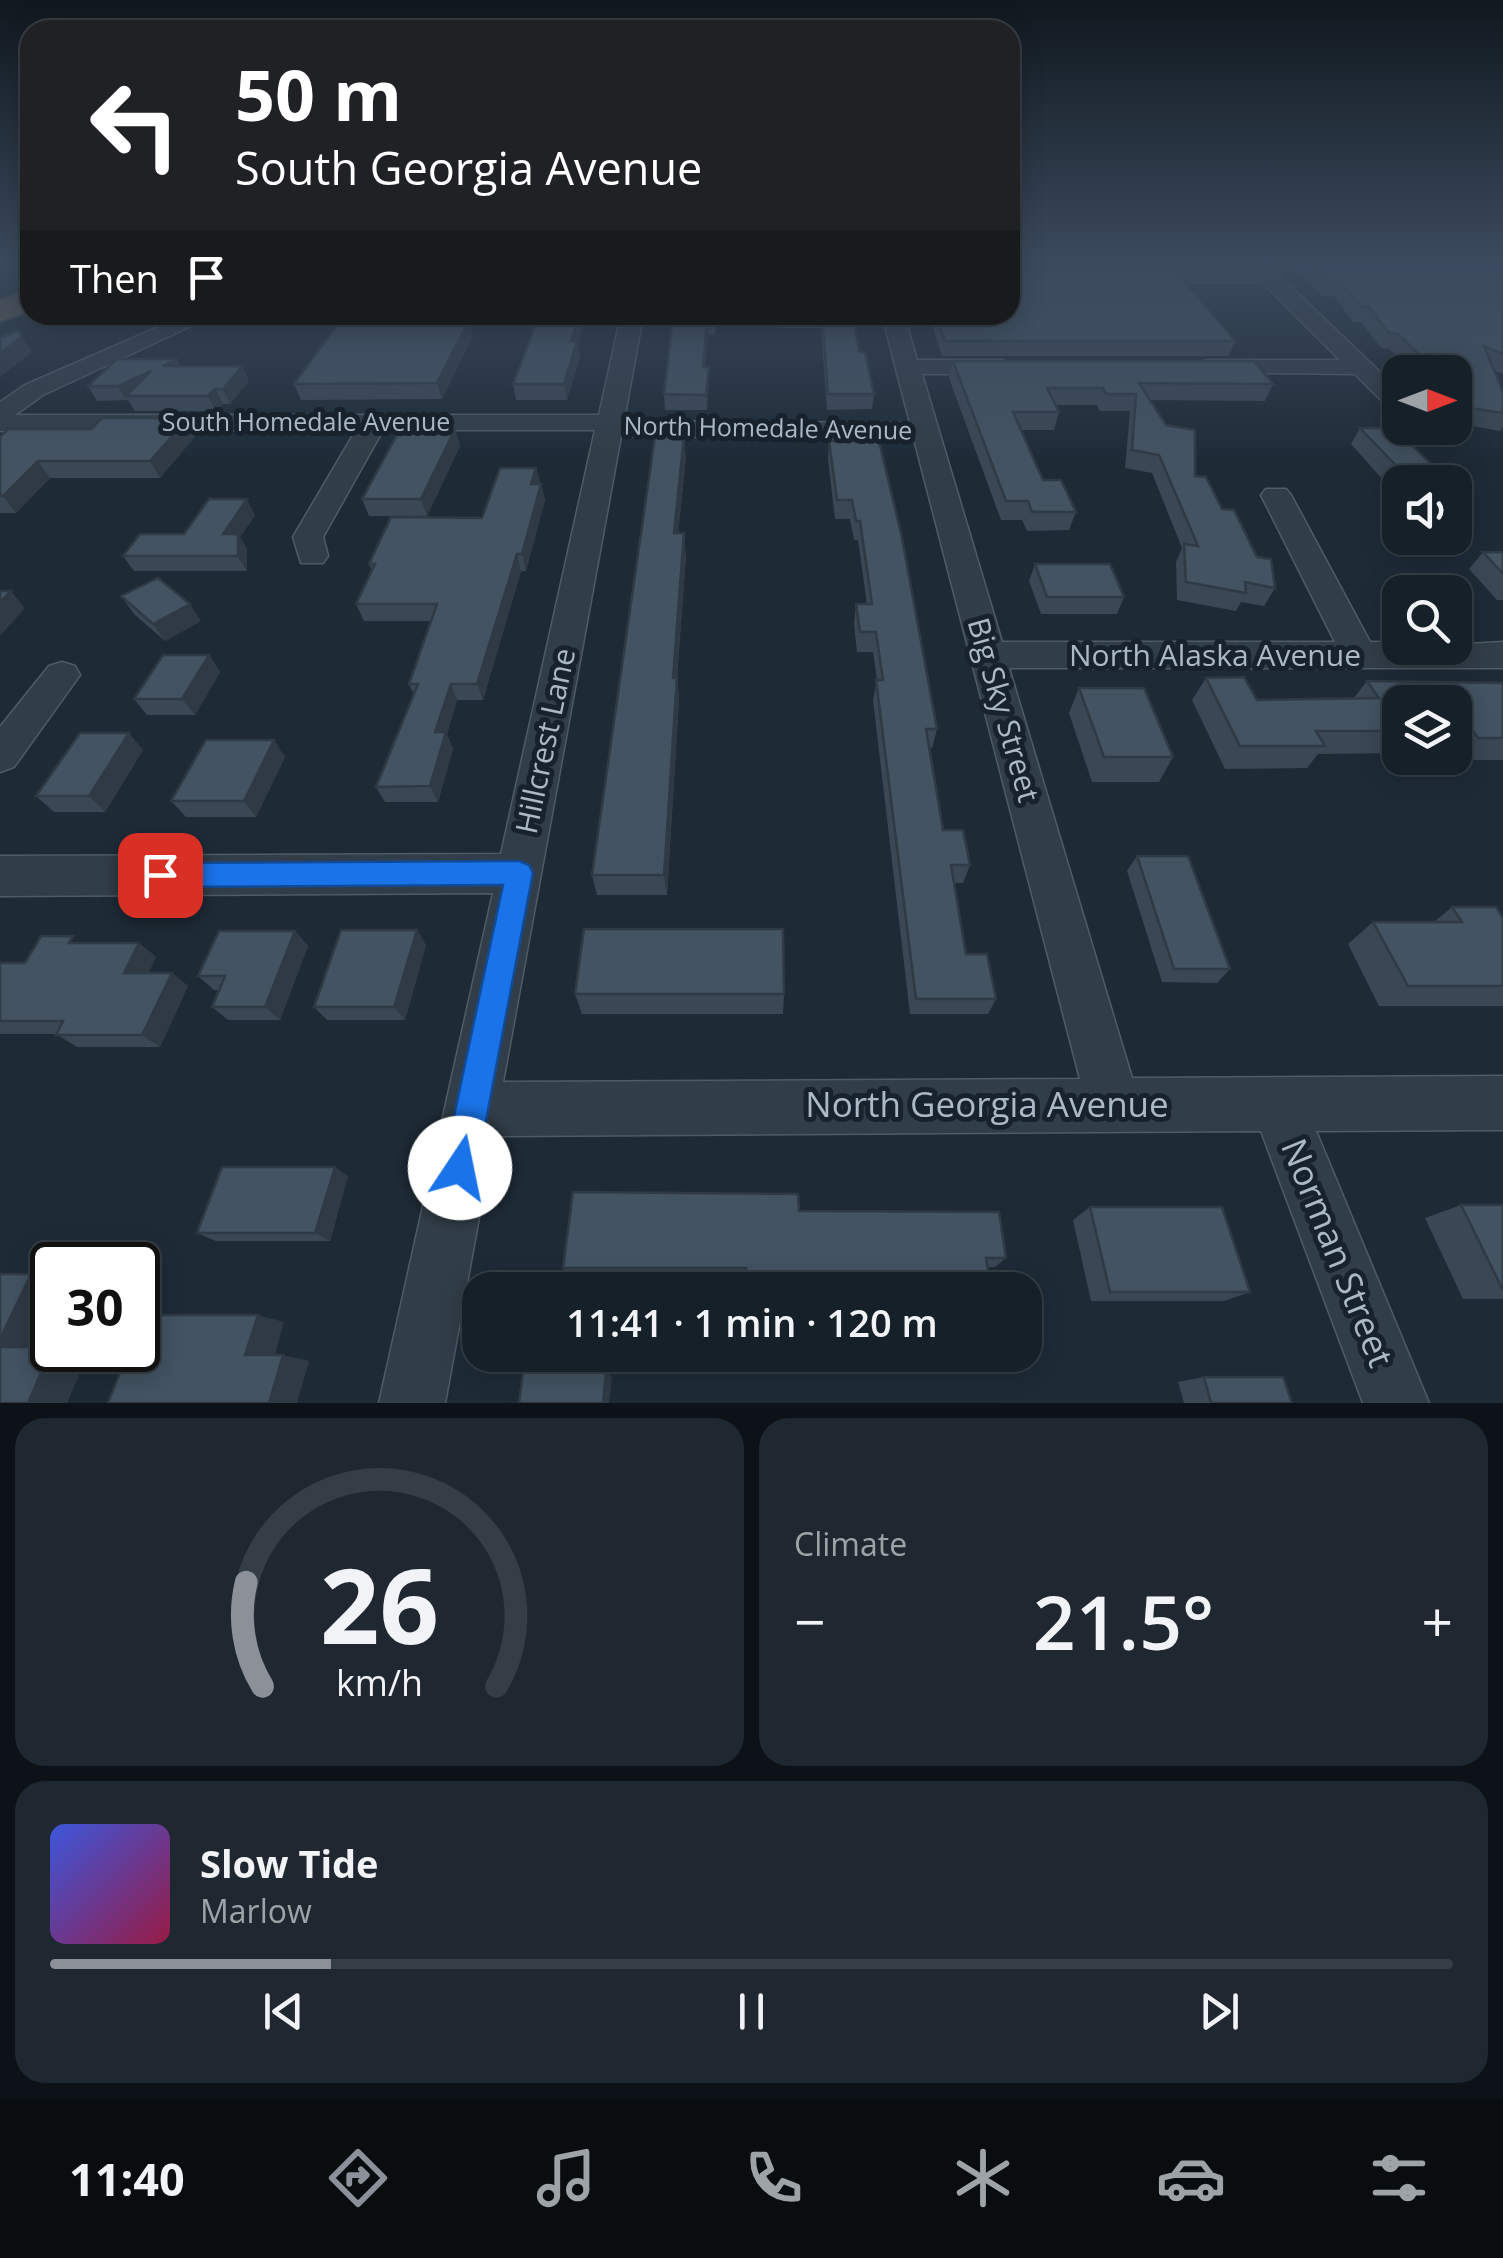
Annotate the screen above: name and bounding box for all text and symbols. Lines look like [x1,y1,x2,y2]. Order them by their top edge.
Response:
text: 50 m [235,46,402,142]
icon: left [70,60,200,190]
text: South Georgia Avenue [235,137,702,198]
icon: arrive [179,250,234,305]
text: Then [70,252,159,304]
north arrow [1382,355,1472,445]
map controls [1382,355,1472,775]
street label: South Homedale Avenue [162,404,450,438]
street label: North Homedale Avenue [623,407,913,447]
button: sound [1382,465,1472,555]
button: search [1382,575,1472,665]
street label: Big Sky Street [959,613,1050,806]
street label: North Alaska Avenue [1069,634,1361,675]
street label: Hillcrest Lane [505,644,584,837]
button: layers [1382,685,1472,775]
pin [118,833,203,918]
icon: arrive [133,848,188,903]
street label: North Georgia Avenue [805,1080,1169,1127]
position arrow [408,1116,512,1220]
street label: Norman Street [1271,1132,1405,1373]
speed limit sign: 30 [30,1242,160,1372]
text: 11:41 · 1 min · 120 m [566,1296,938,1348]
text: Climate [794,1522,907,1565]
text: 26 [320,1533,439,1674]
text: 21.5° [1033,1570,1214,1672]
text: − [794,1583,825,1658]
text: + [1422,1583,1453,1658]
text: km/h [336,1658,423,1706]
text: Slow Tide [200,1837,379,1889]
text: Marlow [200,1889,312,1932]
icon: previous [256,1984,311,2039]
icon: pause [724,1984,779,2039]
icon: next [1192,1984,1247,2039]
icon: directions [323,2143,393,2213]
icon: music [531,2143,601,2213]
icon: phone [739,2143,809,2213]
icon: climate [948,2143,1018,2213]
icon: car [1156,2143,1226,2213]
icon: filters [1364,2143,1434,2213]
text: 11:40 [69,2148,185,2209]

